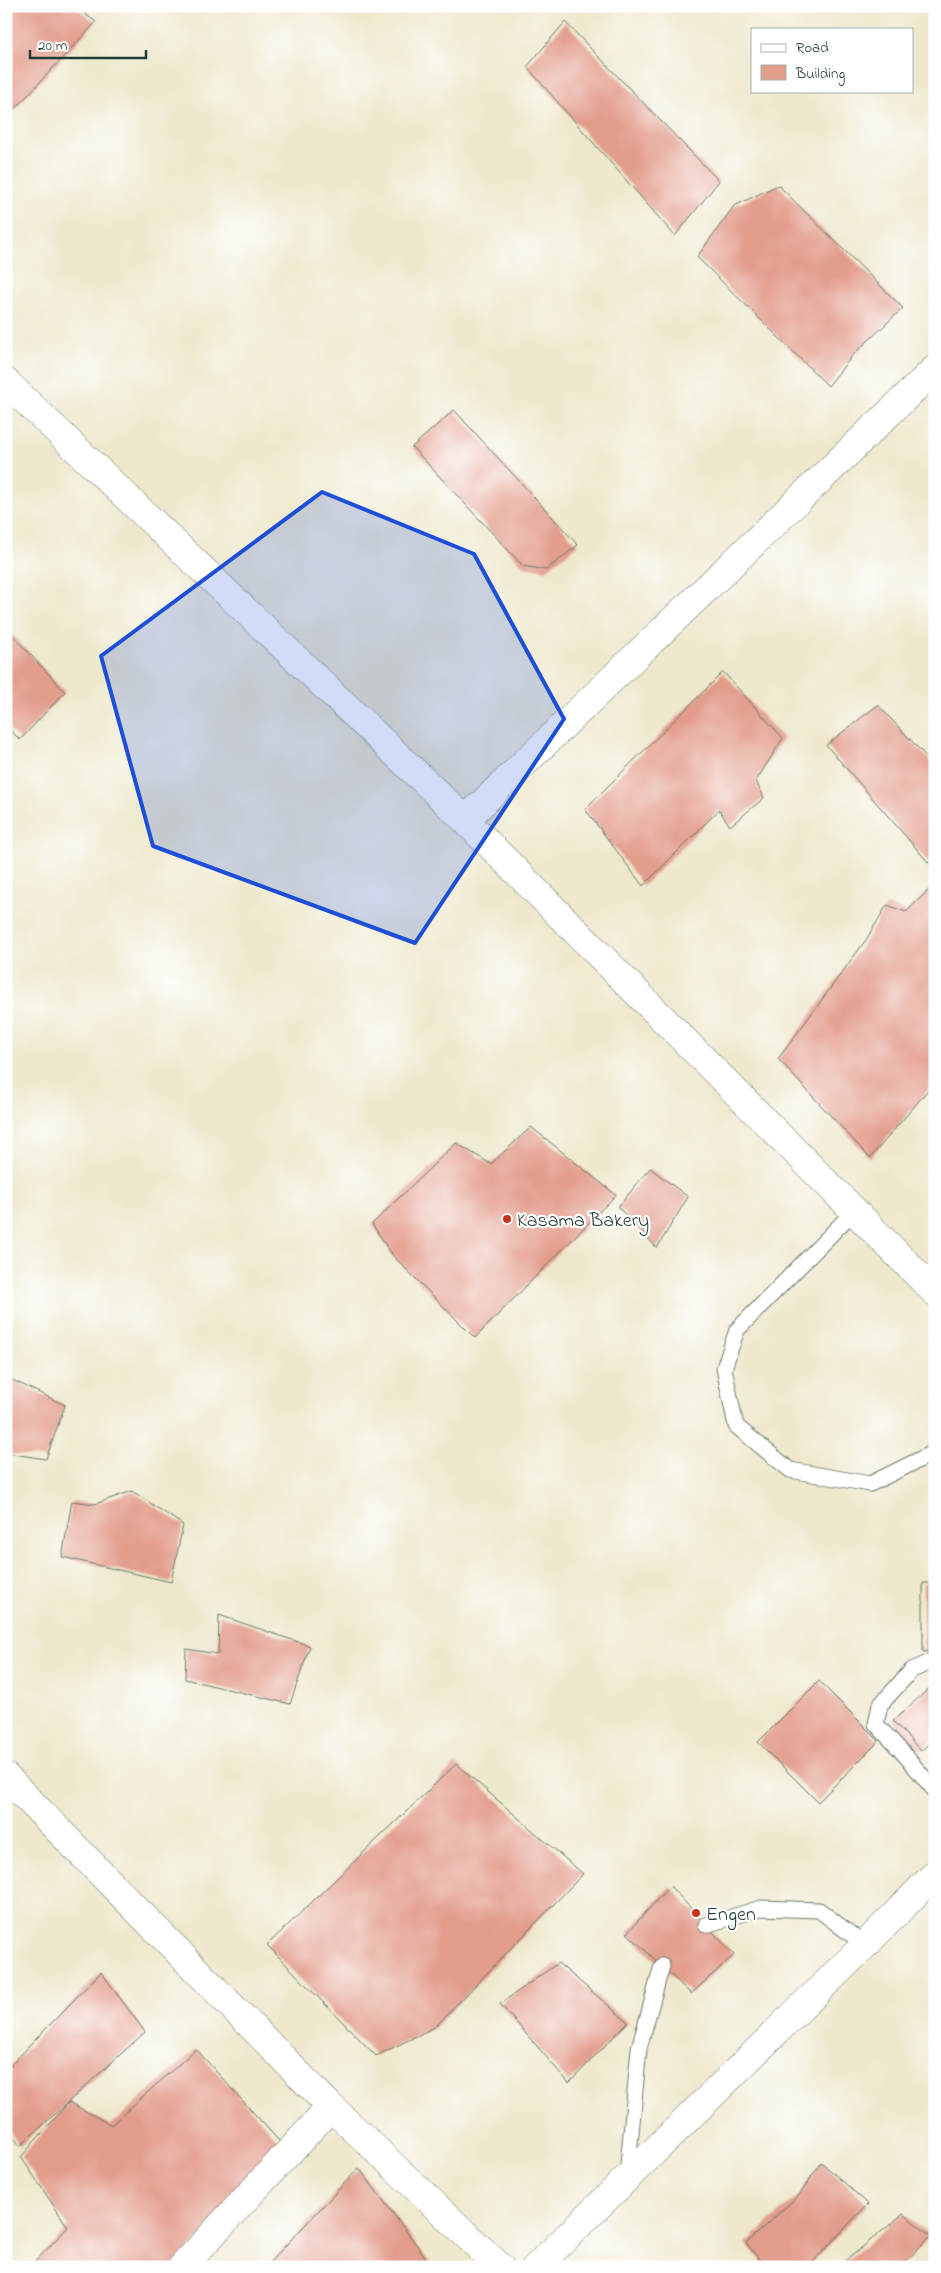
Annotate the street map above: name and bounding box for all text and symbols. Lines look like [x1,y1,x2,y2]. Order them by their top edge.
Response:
scale bar [30,28,146,60]
legend [751,28,914,92]
text: 20 m [38,35,68,57]
text: Road [796,37,829,59]
text: Building [795,63,845,86]
place label: Kasama Bakery [517,1207,649,1236]
marker: Kasama Bakery [501,1213,513,1225]
place label: Engen [706,1901,756,1931]
marker: Engen [690,1907,702,1919]

